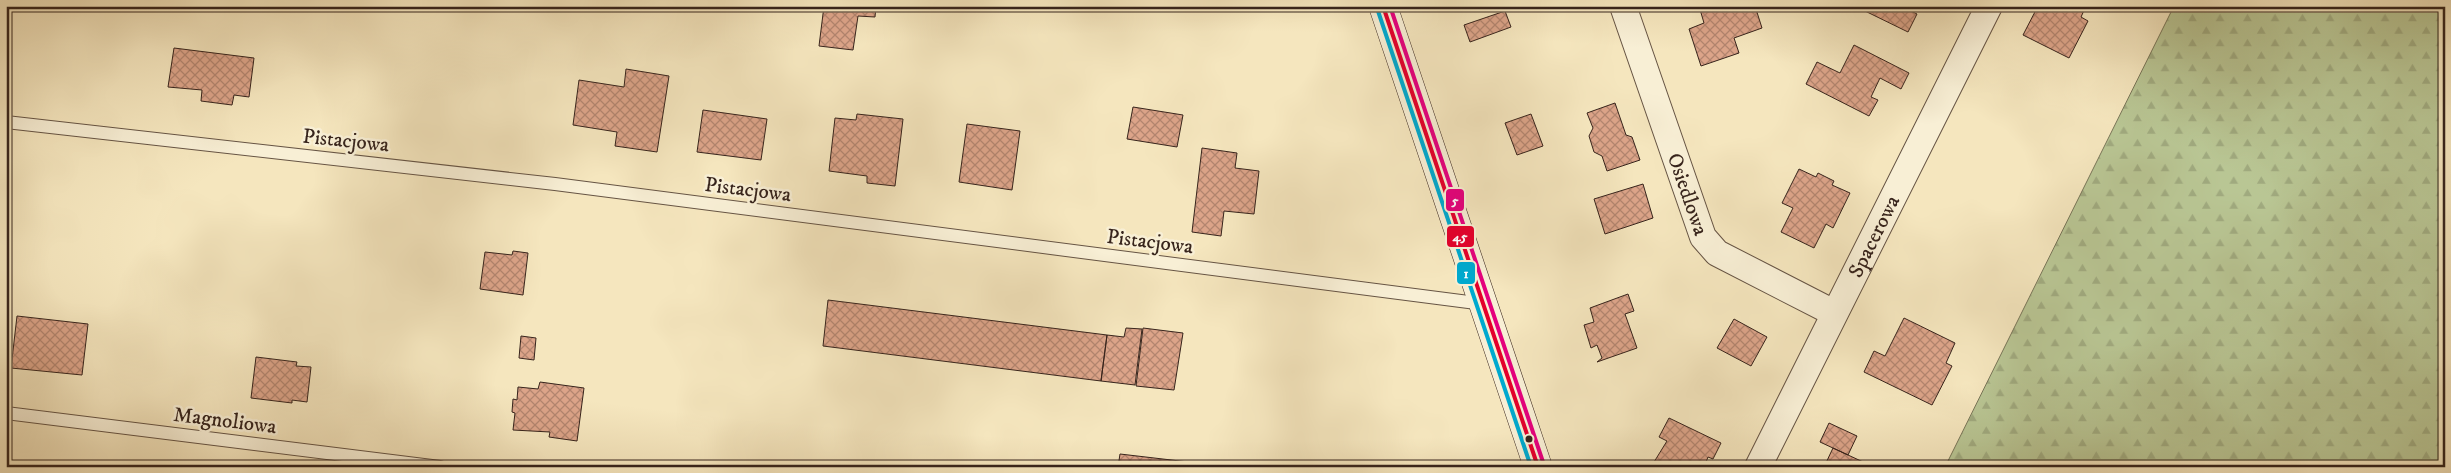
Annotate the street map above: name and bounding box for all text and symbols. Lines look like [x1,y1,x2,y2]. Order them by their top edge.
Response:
street label: Pistacjowa [301,124,391,158]
street label: Osiedlowa [1661,150,1713,239]
street label: Pistacjowa [703,172,793,208]
line badge: 5 [1445,188,1465,212]
street label: Spacerowa [1843,191,1906,282]
text: 5 [1451,192,1459,210]
street label: Pistacjowa [1105,224,1195,260]
line badge: 45 [1446,225,1475,248]
text: 45 [1452,228,1468,246]
line badge: 1 [1456,261,1476,285]
text: 1 [1463,265,1469,283]
street label: Magnoliowa [172,402,278,440]
unlabelled marker [1524,434,1534,444]

